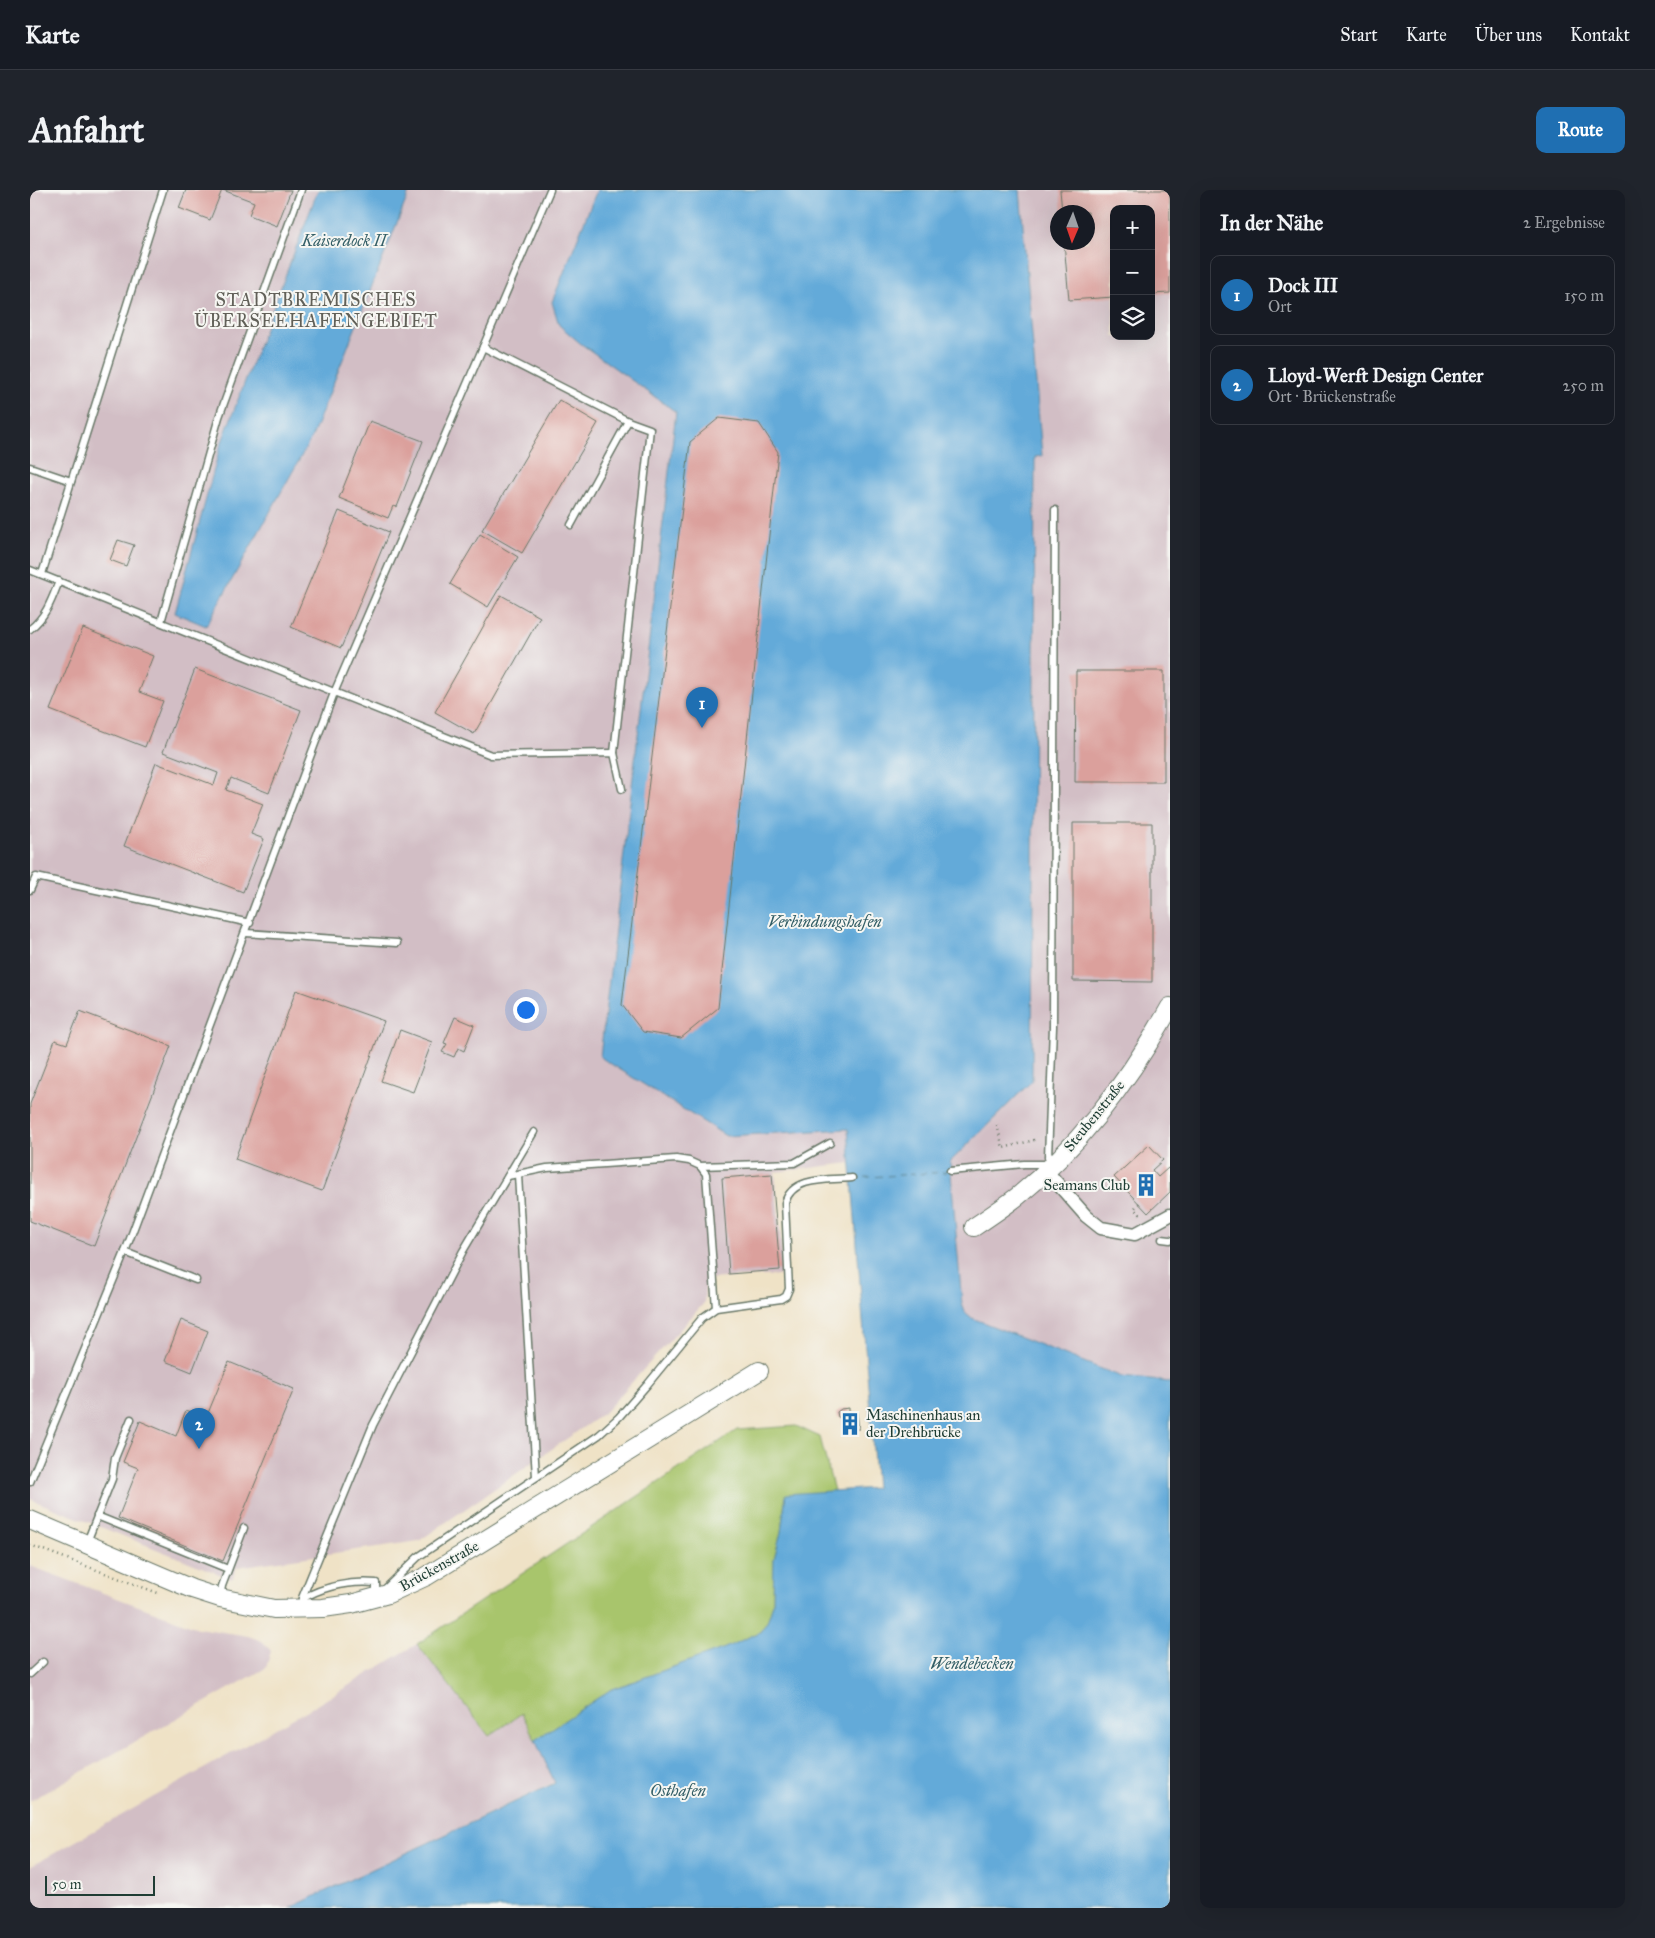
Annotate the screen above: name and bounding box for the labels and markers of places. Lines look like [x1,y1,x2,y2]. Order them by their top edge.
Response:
pin: 1 [686,687,718,728]
building icon: Seamans Club [1133,1172,1159,1198]
place label: Seamans Club [1044,1176,1130,1194]
place label: Maschinenhaus an der Drehbrücke [866,1406,980,1441]
pin: 2 [183,1408,215,1449]
building icon: Maschinenhaus an der Drehbrücke [837,1411,863,1437]

